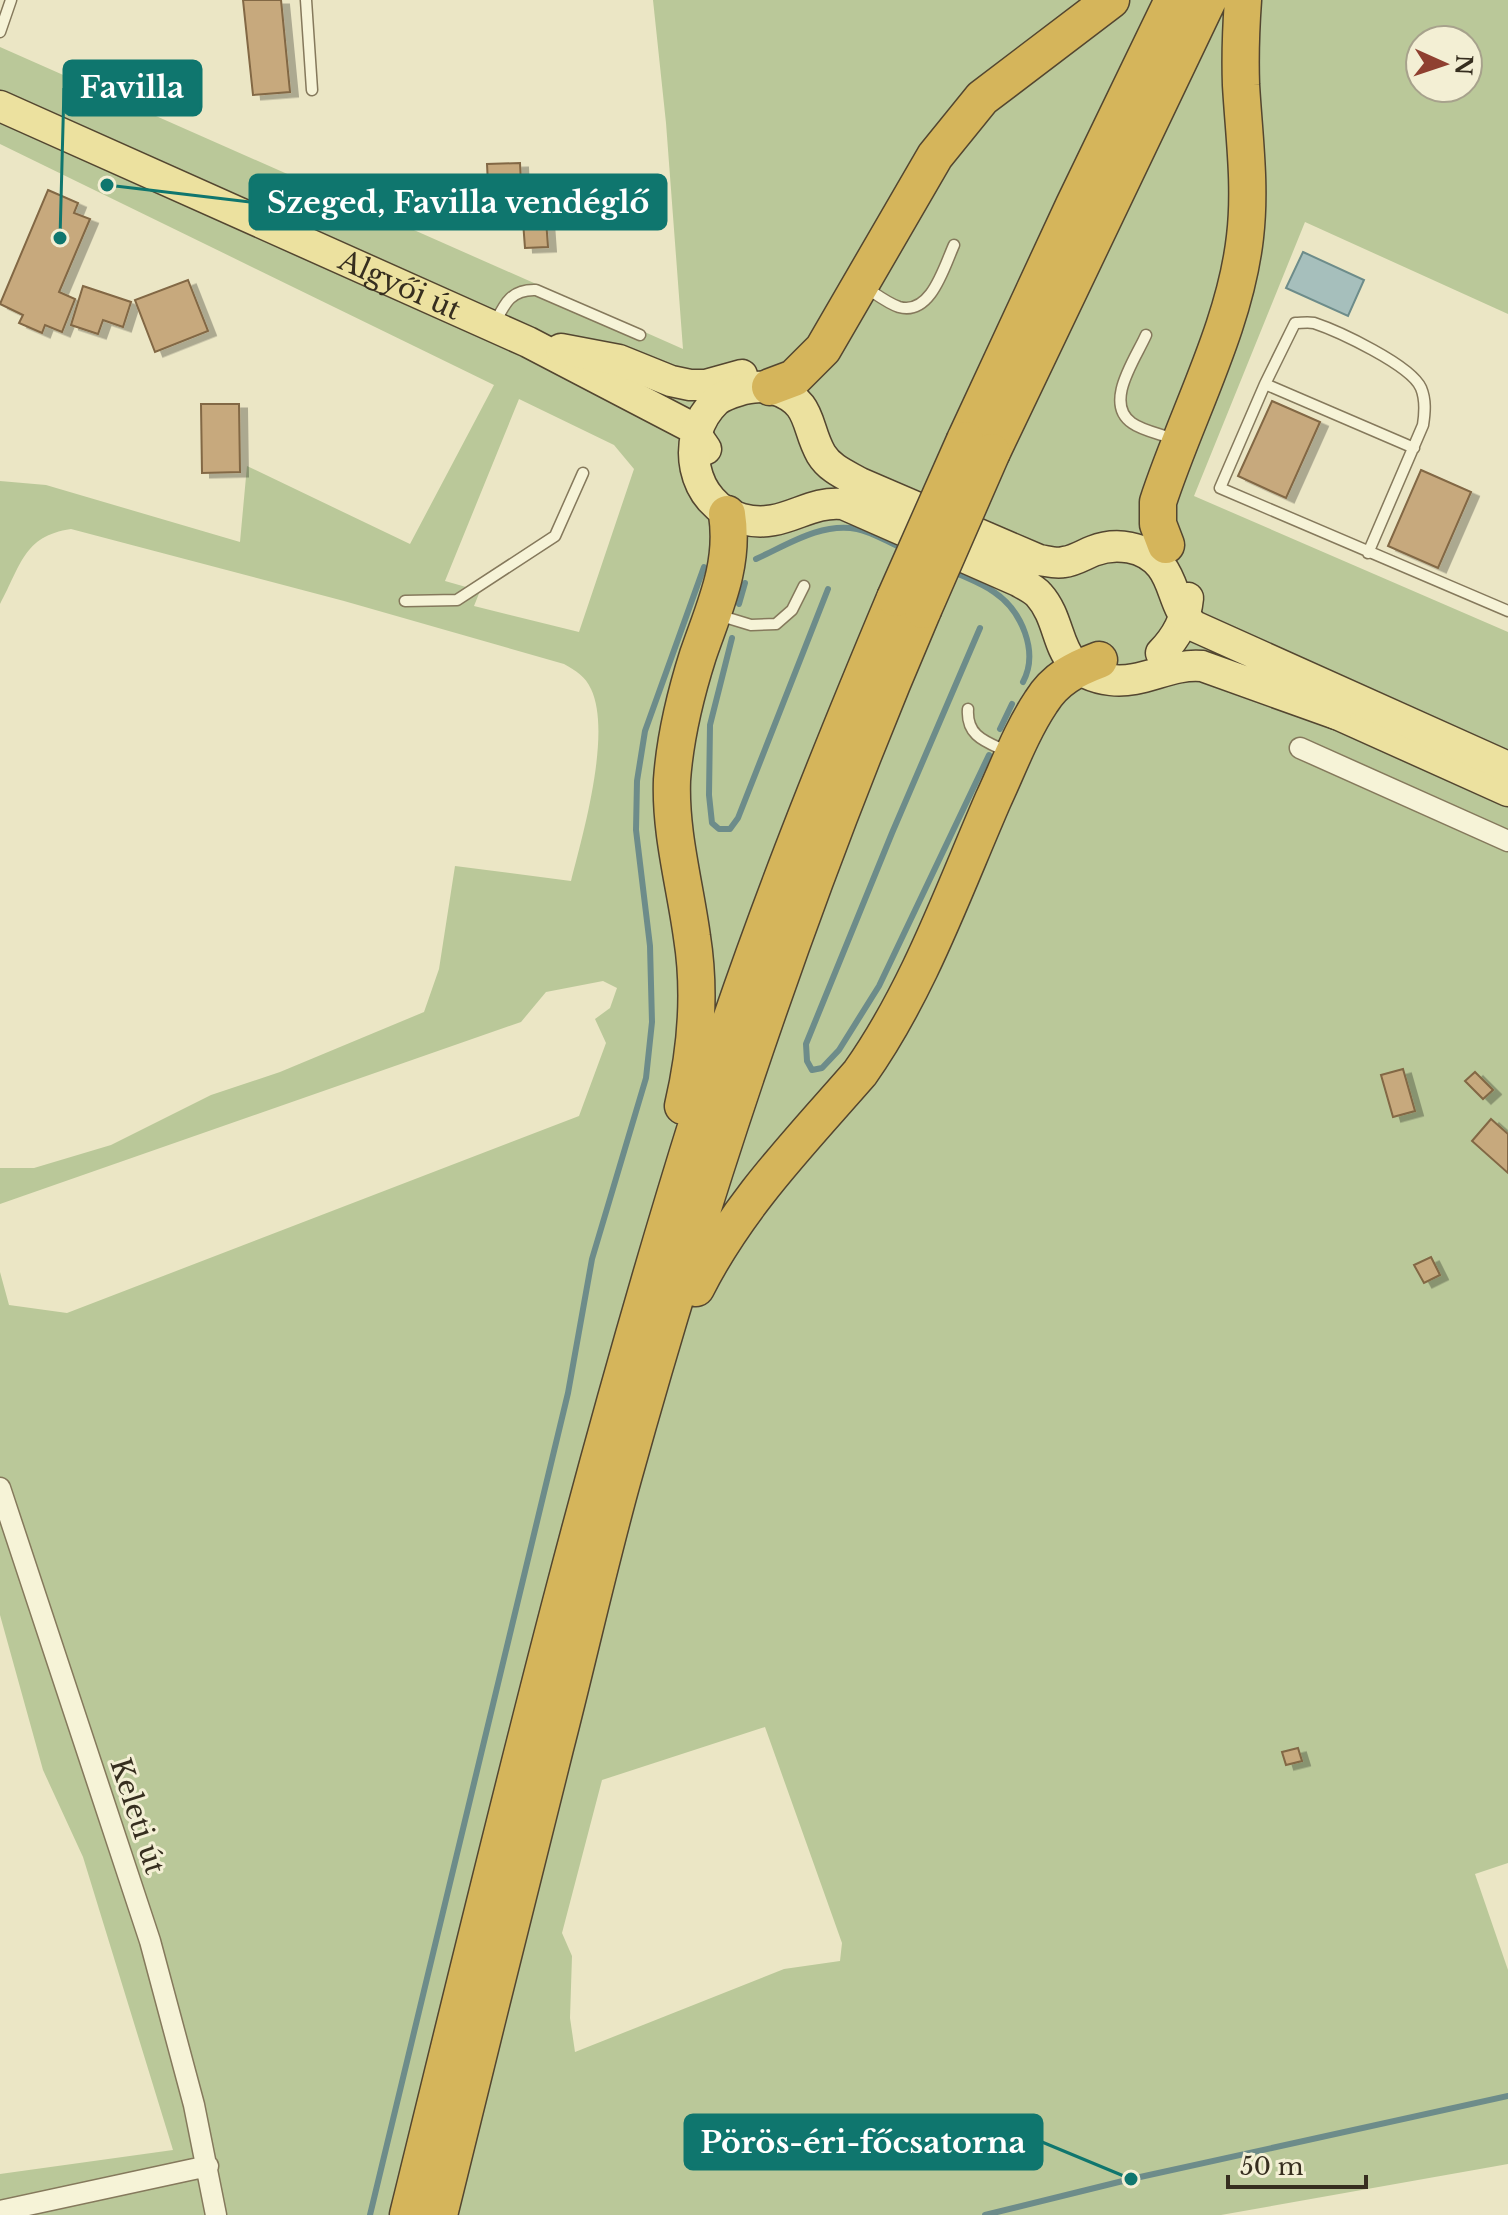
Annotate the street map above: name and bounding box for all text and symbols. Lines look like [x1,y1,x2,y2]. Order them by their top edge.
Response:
north arrow [1404,24,1484,104]
text: N [1449,54,1477,76]
callout: Favilla [64,61,201,115]
text: Favilla [80,69,184,106]
callout: Szeged, Favilla vendéglő [250,175,666,229]
text: Szeged, Favilla vendéglő [267,184,650,221]
street label: Algyői út [332,242,467,328]
street label: Keleti út [102,1754,173,1879]
callout: Pörös-éri-főcsatorna [685,2115,1042,2169]
text: Pörös-éri-főcsatorna [700,2124,1026,2161]
scale bar [1228,2139,1366,2189]
text: 50 m [1240,2152,1304,2181]

